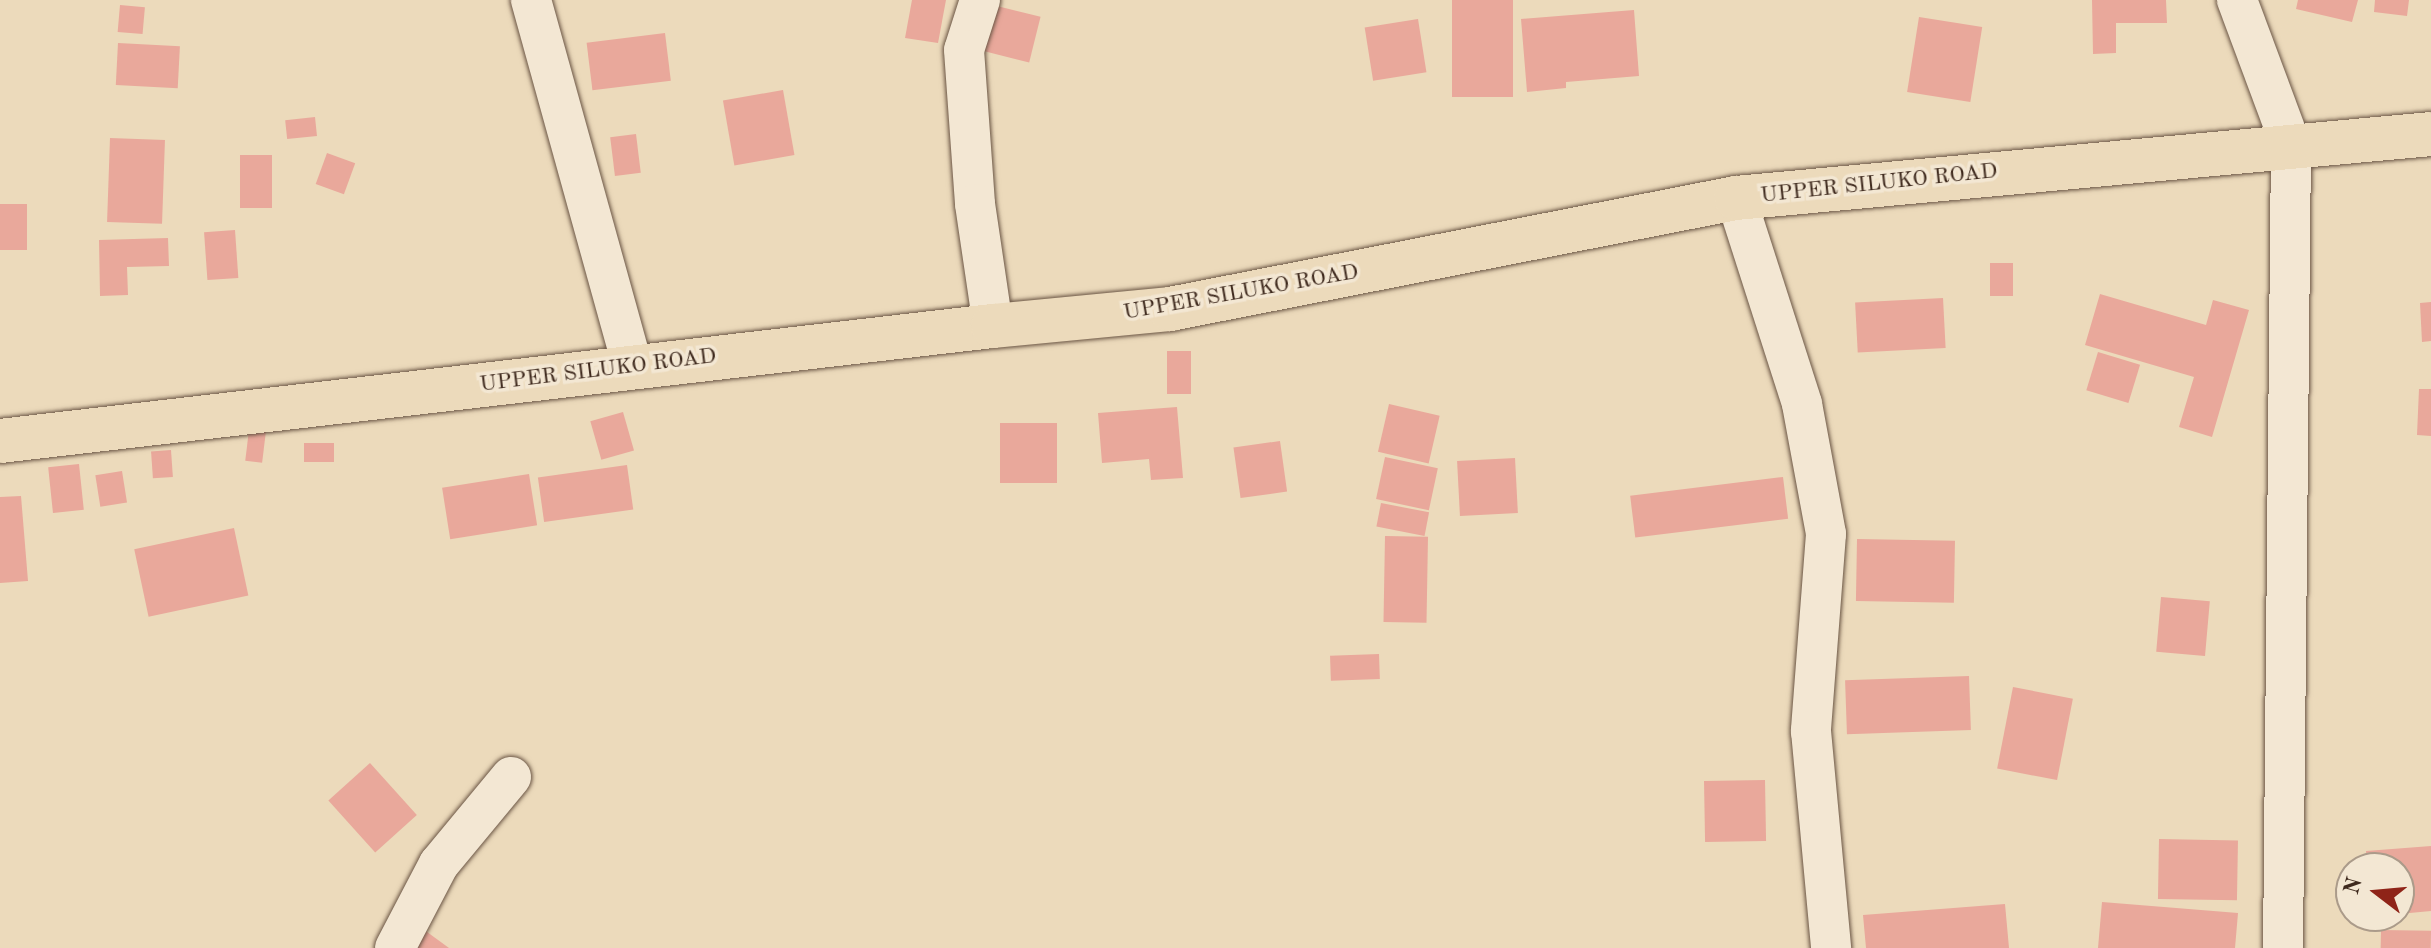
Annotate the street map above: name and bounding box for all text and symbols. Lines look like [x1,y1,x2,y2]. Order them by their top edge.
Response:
street label: UPPER SILUKO ROAD [1759,158,1999,210]
street label: UPPER SILUKO ROAD [1121,259,1361,327]
street label: UPPER SILUKO ROAD [478,343,718,399]
north arrow [2335,852,2415,932]
text: N [2341,875,2367,897]

